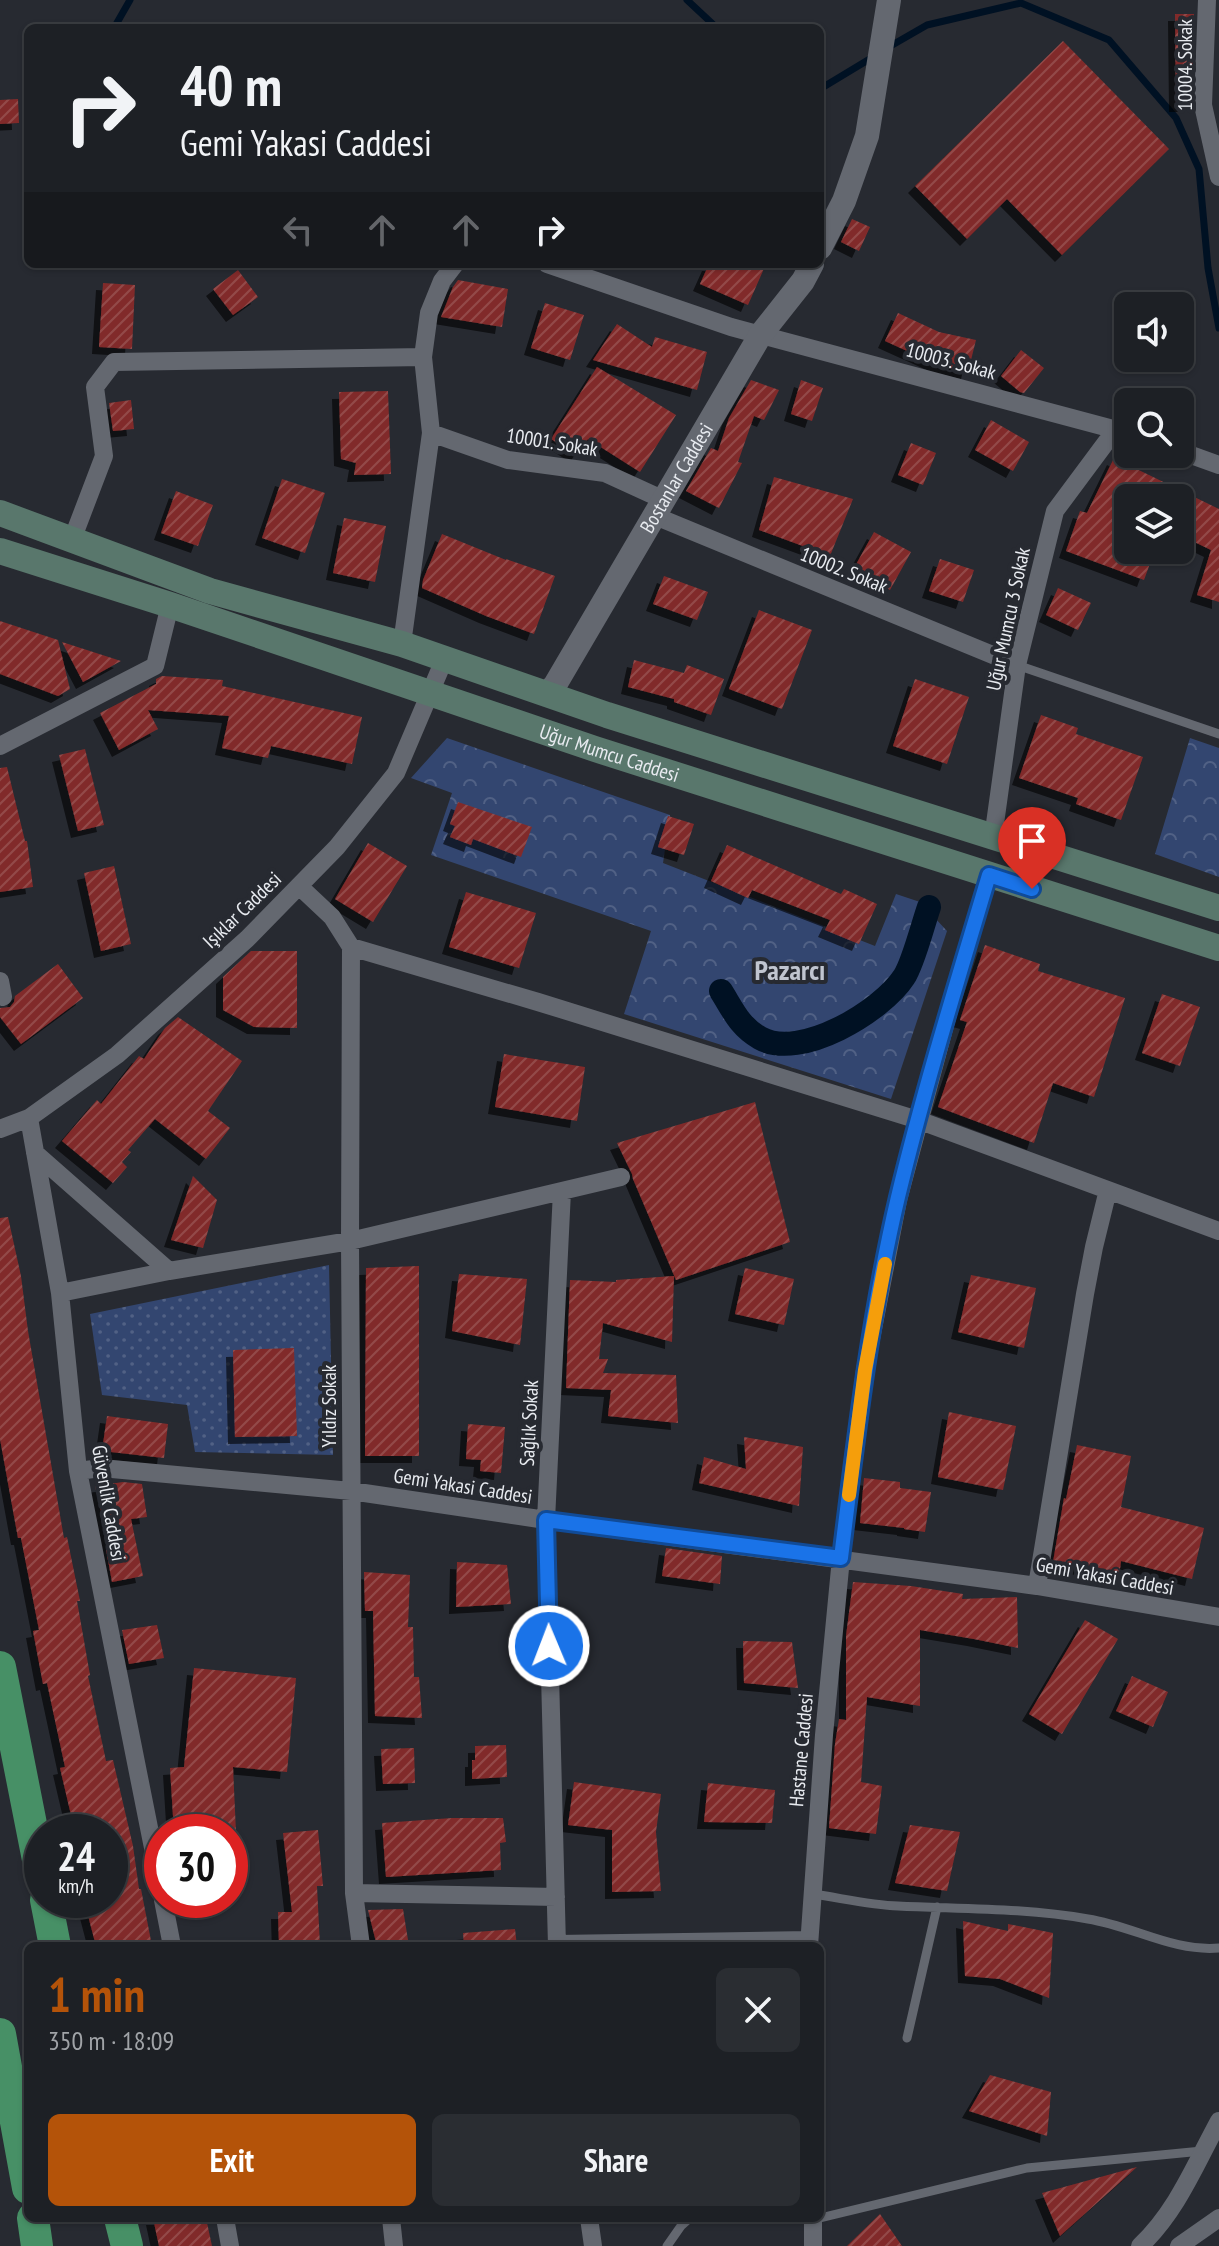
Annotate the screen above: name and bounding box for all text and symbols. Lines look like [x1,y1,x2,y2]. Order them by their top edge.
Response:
street label: 10004. Sokak [1172,19,1198,111]
text: 40 m [180,49,282,121]
icon: right [48,56,152,160]
text: Gemi Yakasi Caddesi [180,119,432,166]
icon: left [276,208,320,252]
icon: ahead [360,208,404,252]
icon: ahead [444,208,488,252]
icon: right [528,208,572,252]
map controls [1114,292,1194,564]
button: sound [1114,292,1194,372]
street label: 10003. Sokak [903,337,999,386]
button: search [1114,388,1194,468]
street label: Bostanlar Caddesi [634,418,719,538]
street label: 10001. Sokak [504,422,600,462]
button: layers [1114,484,1194,564]
street label: 10002. Sokak [796,541,892,599]
street label: Uğur Mumcu 3 Sokak [980,545,1036,693]
street label: Uğur Mumcu Caddesi [536,718,683,788]
pin [998,807,1066,889]
icon: arrive [1010,819,1054,863]
street label: Işıklar Caddesi [197,866,287,954]
district label: Pazarcı [755,951,825,988]
street label: Yıldız Sokak [316,1364,342,1447]
street label: Sağlık Sokak [514,1379,544,1467]
street label: Güvenlik Caddesi [86,1443,132,1563]
street label: Gemi Yakasi Caddesi [392,1462,534,1510]
street label: Gemi Yakasi Caddesi [1034,1551,1176,1601]
position arrow [507,1604,591,1688]
street label: Hastane Caddesi [783,1692,819,1808]
speed limit sign: 30 [144,1814,248,1918]
text: 24 [57,1830,95,1882]
text: km/h [58,1873,94,1899]
text: 1 min [48,1963,145,2025]
button: close [716,1968,800,2052]
text: 350 m · 18:09 [48,2024,174,2057]
button: Exit [48,2114,416,2206]
button: Share [432,2114,800,2206]

